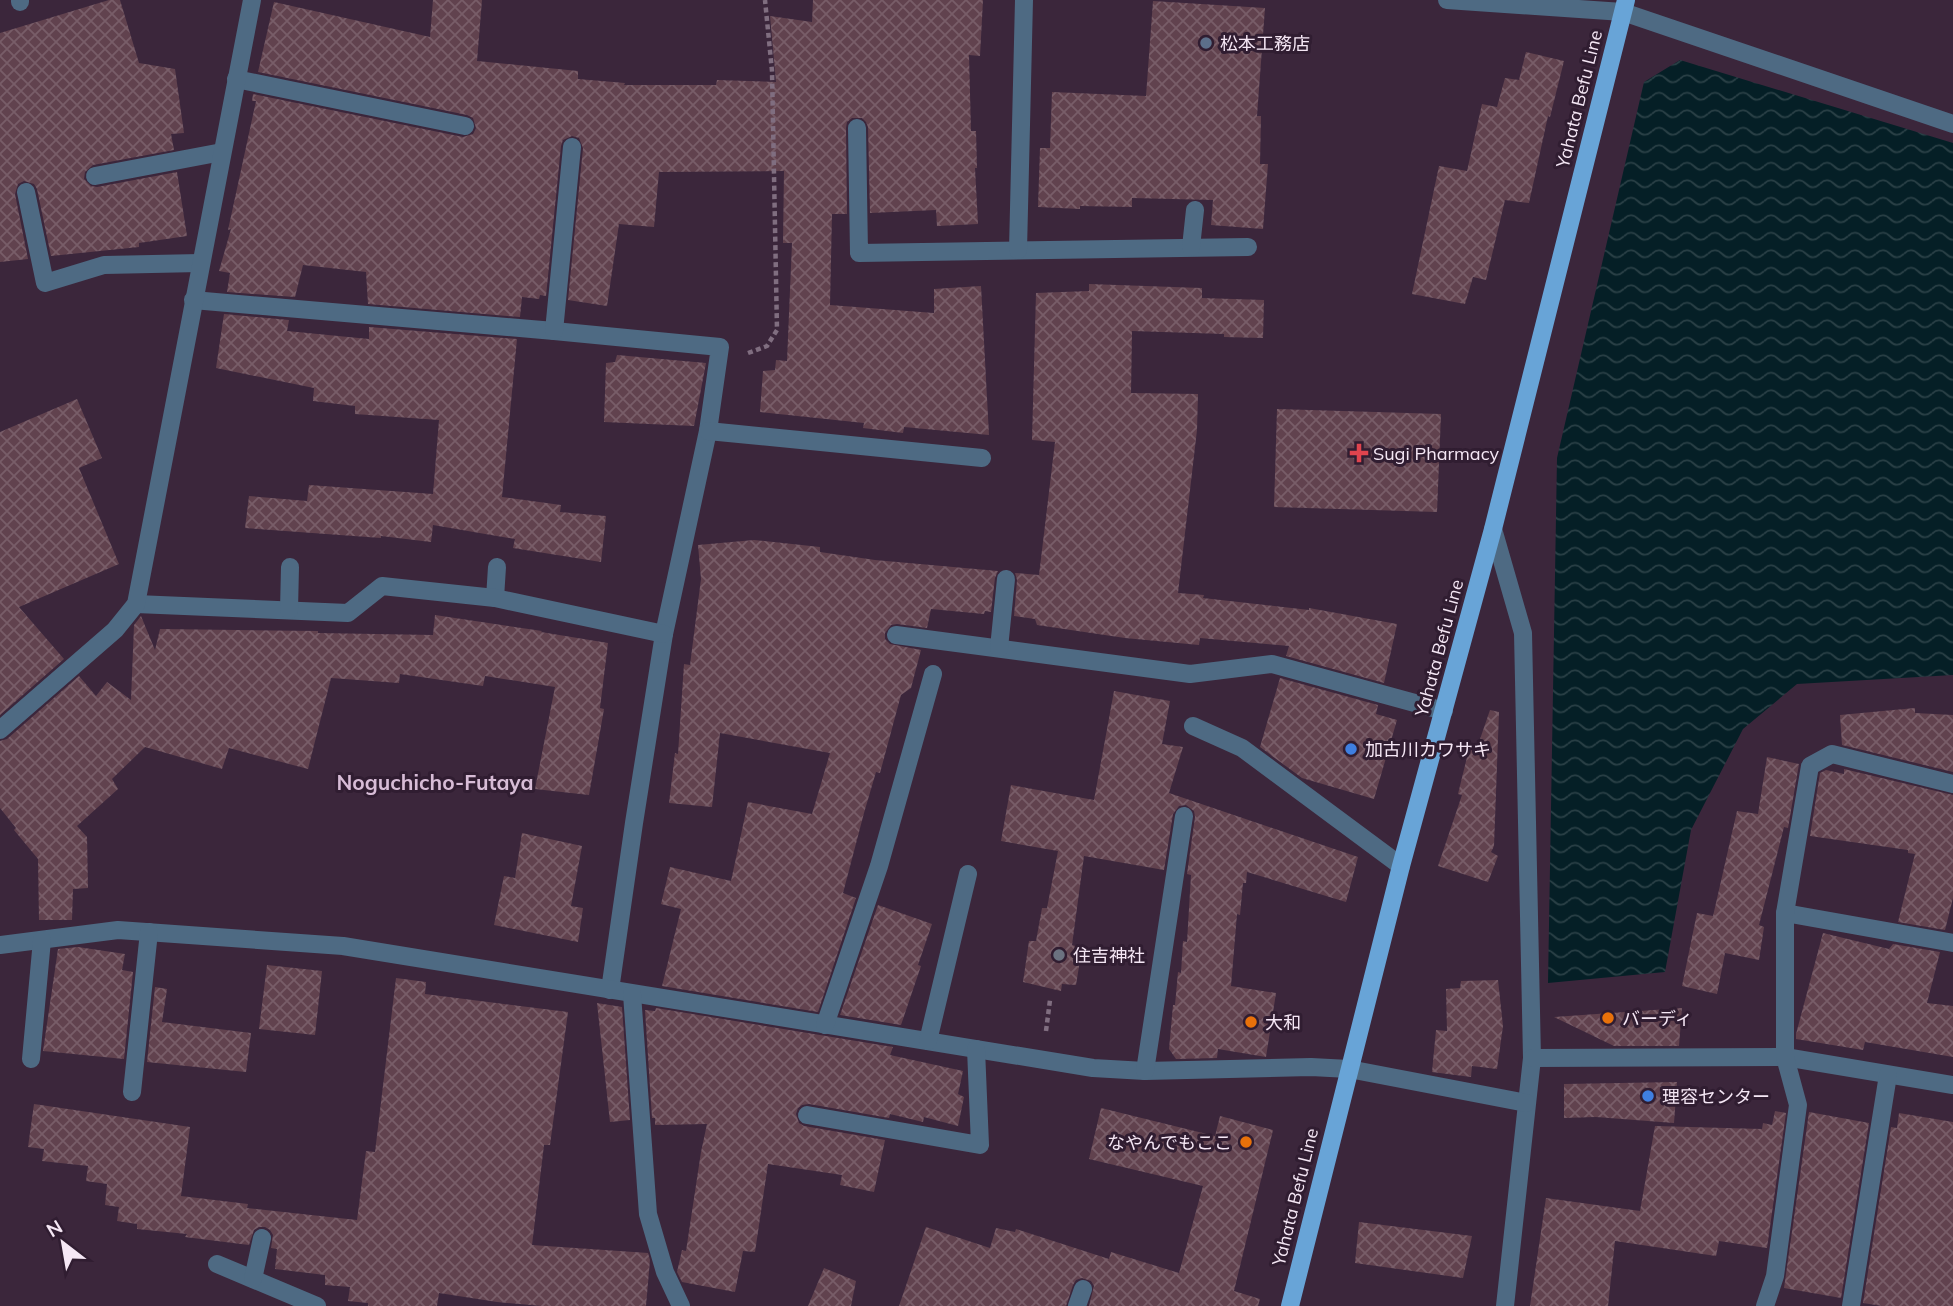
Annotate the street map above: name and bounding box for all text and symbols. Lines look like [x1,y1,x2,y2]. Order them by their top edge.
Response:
street label: Yahata Befu Line [1551,28,1607,171]
place label: 松本工務店 [1220,32,1310,55]
marker: 松本工務店 [1198,35,1214,51]
place label: Sugi Pharmacy [1373,442,1500,465]
marker: Sugi Pharmacy [1351,445,1367,461]
street label: Yahata Befu Line [1409,577,1468,720]
place label: 加古川カワサキ [1365,738,1491,761]
marker: 加古川カワサキ [1343,741,1359,757]
district label: Noguchicho-Futaya [336,769,534,795]
place label: 住吉神社 [1073,944,1145,967]
marker: 住吉神社 [1051,947,1067,963]
place label: バーディ [1622,1007,1693,1030]
marker: バーディ [1600,1010,1616,1026]
place label: 大和 [1265,1011,1301,1034]
marker: 大和 [1243,1014,1259,1030]
place label: 理容センター [1662,1085,1770,1108]
marker: 理容センター [1640,1088,1656,1104]
street label: Yahata Befu Line [1267,1126,1323,1269]
place label: なやんでもここ [1107,1131,1232,1154]
marker: なやんでもここ [1238,1134,1254,1150]
north arrow [28,1208,98,1278]
text: N [42,1214,67,1242]

